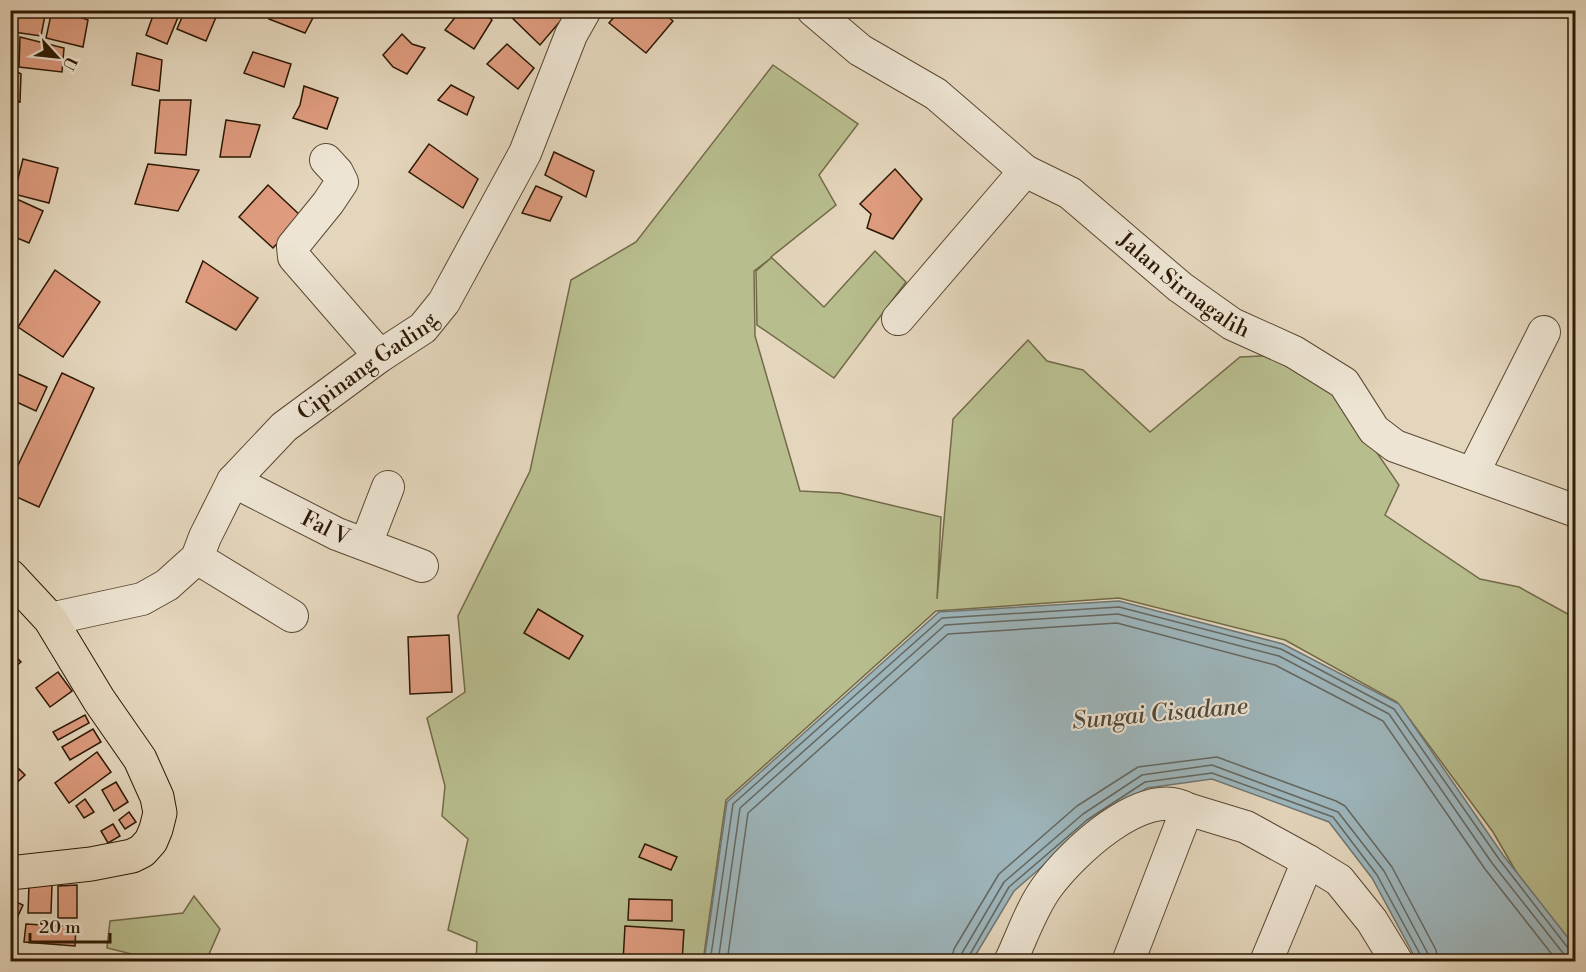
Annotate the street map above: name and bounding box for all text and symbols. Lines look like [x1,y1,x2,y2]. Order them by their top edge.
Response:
north arrow [27,27,87,87]
text: U [57,53,81,74]
street label: Jalan Sirnagalih [1111,226,1254,344]
street label: Cipinang Gading [292,306,444,426]
street label: Fal V [297,505,354,551]
water label: Sungai Cisadane [1071,691,1249,737]
scale bar [30,906,110,944]
text: 20 m [39,916,81,939]

